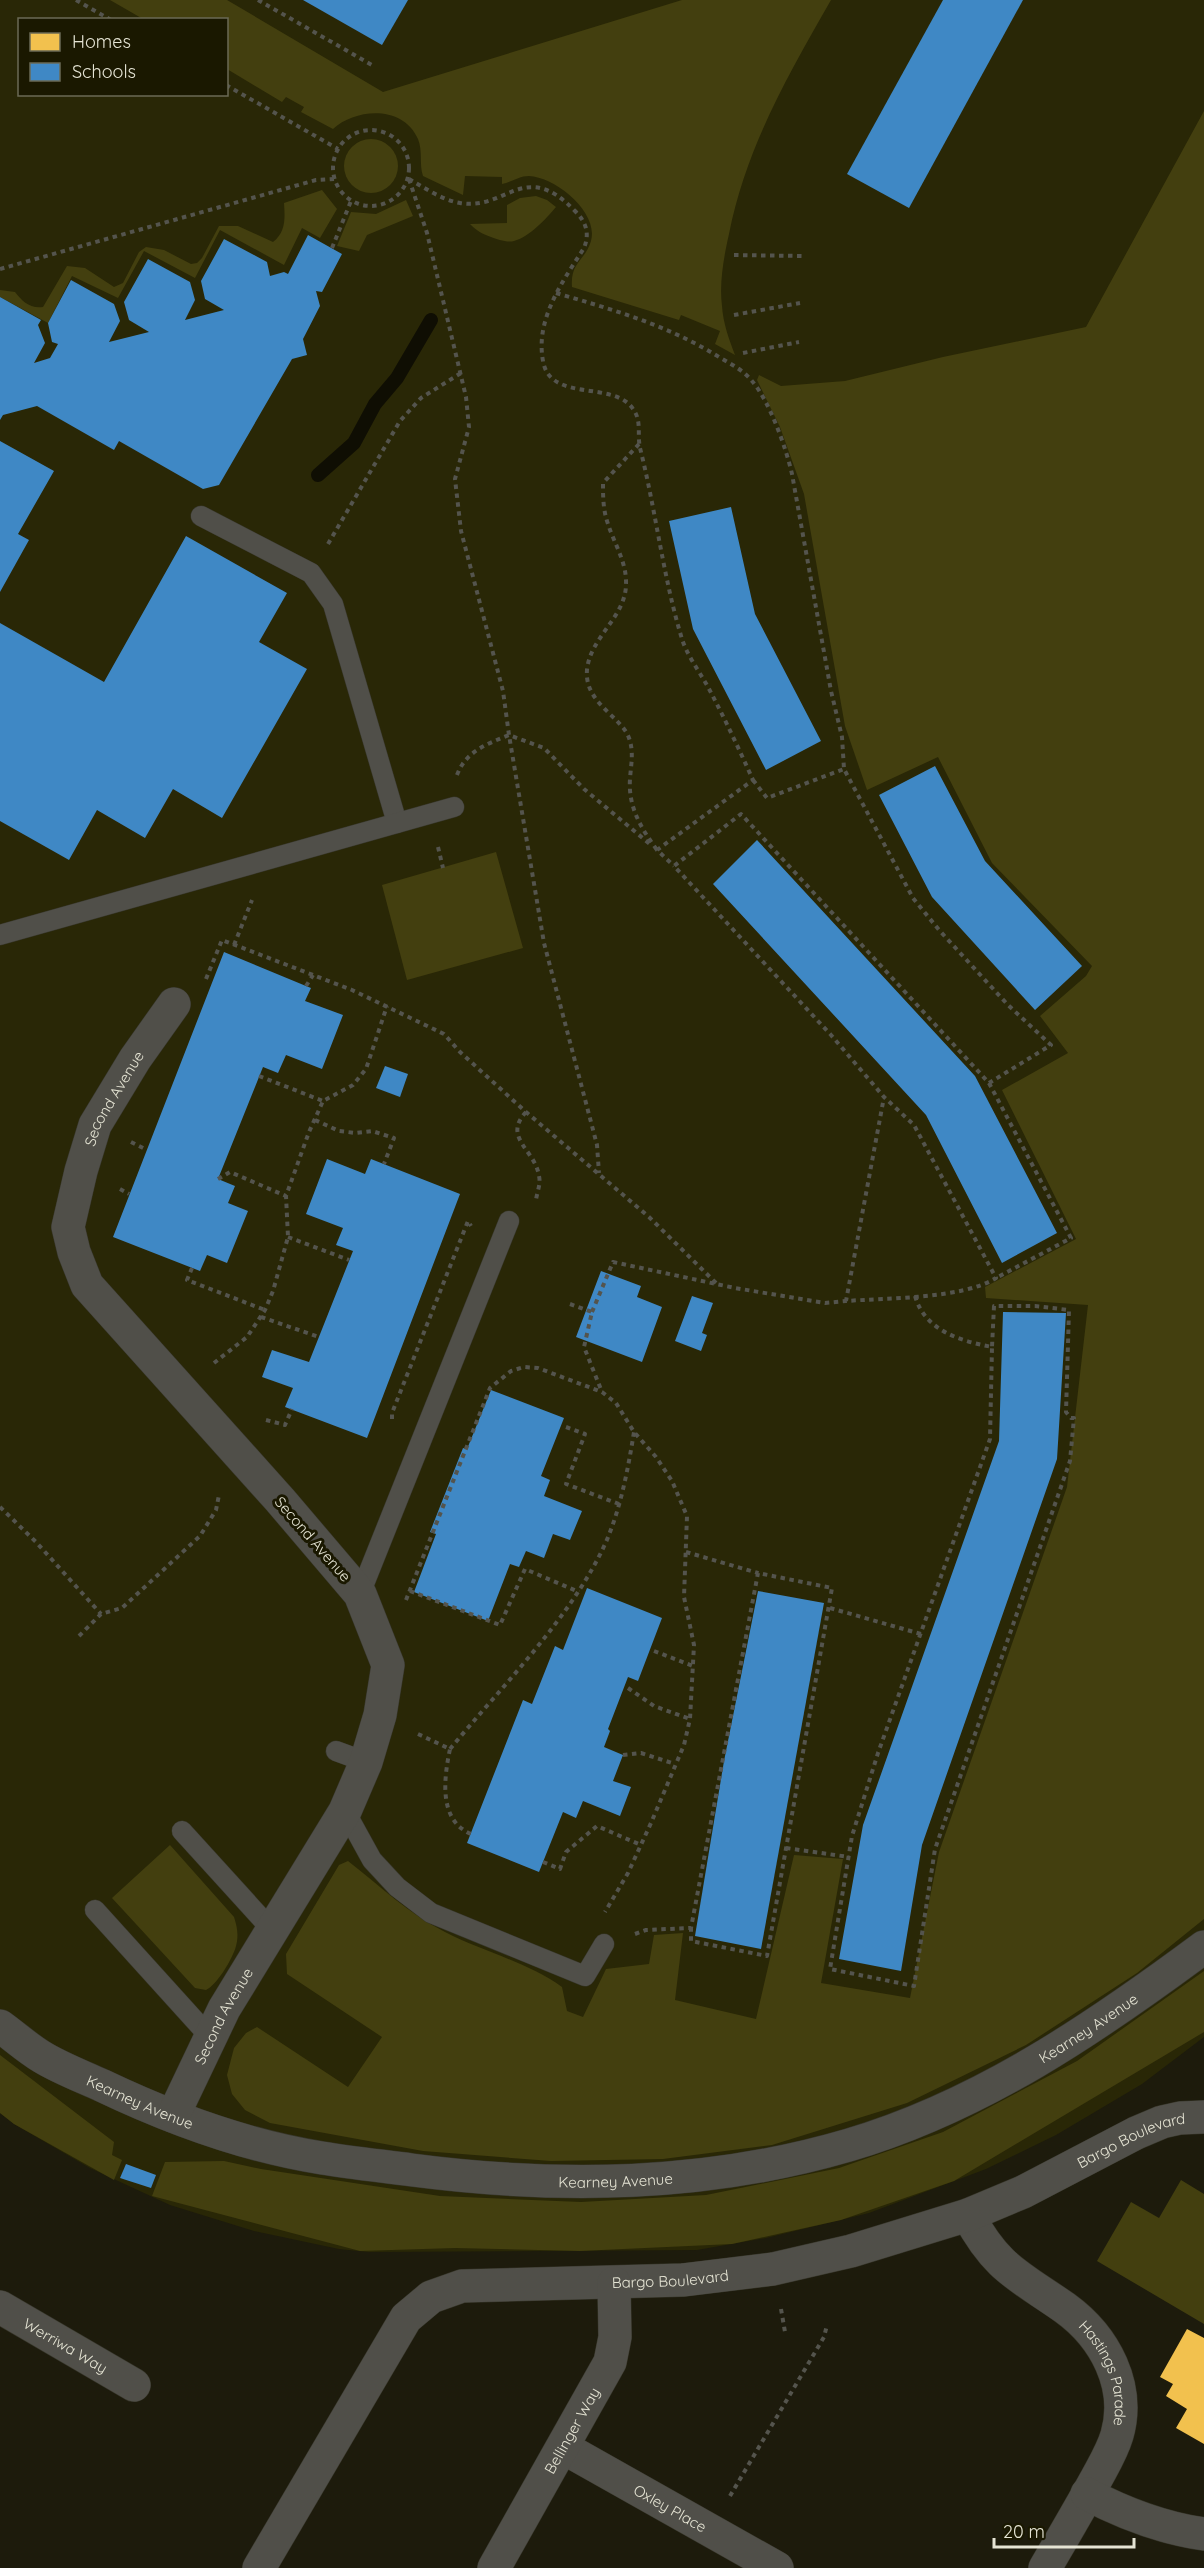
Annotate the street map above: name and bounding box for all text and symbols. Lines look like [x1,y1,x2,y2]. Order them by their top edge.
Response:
legend [18,18,228,96]
text: Homes [72,30,131,53]
text: Schools [72,60,136,83]
street label: Second Avenue [80,1047,148,1148]
street label: Second Avenue [271,1492,355,1586]
street label: Second Avenue [190,1964,257,2067]
street label: Kearney Avenue [1035,1989,1141,2067]
street label: Kearney Avenue [84,2070,196,2133]
street label: Bargo Boulevard [1074,2108,1186,2172]
street label: Kearney Avenue [558,2168,673,2191]
street label: Bargo Boulevard [611,2265,730,2291]
street label: Werriwa Way [20,2313,111,2377]
street label: Hastings Parade [1075,2316,1130,2427]
street label: Bellinger Way [540,2384,603,2477]
street label: Oxley Place [630,2480,710,2536]
scale bar [994,2511,1134,2549]
text: 20 m [1003,2520,1045,2543]

